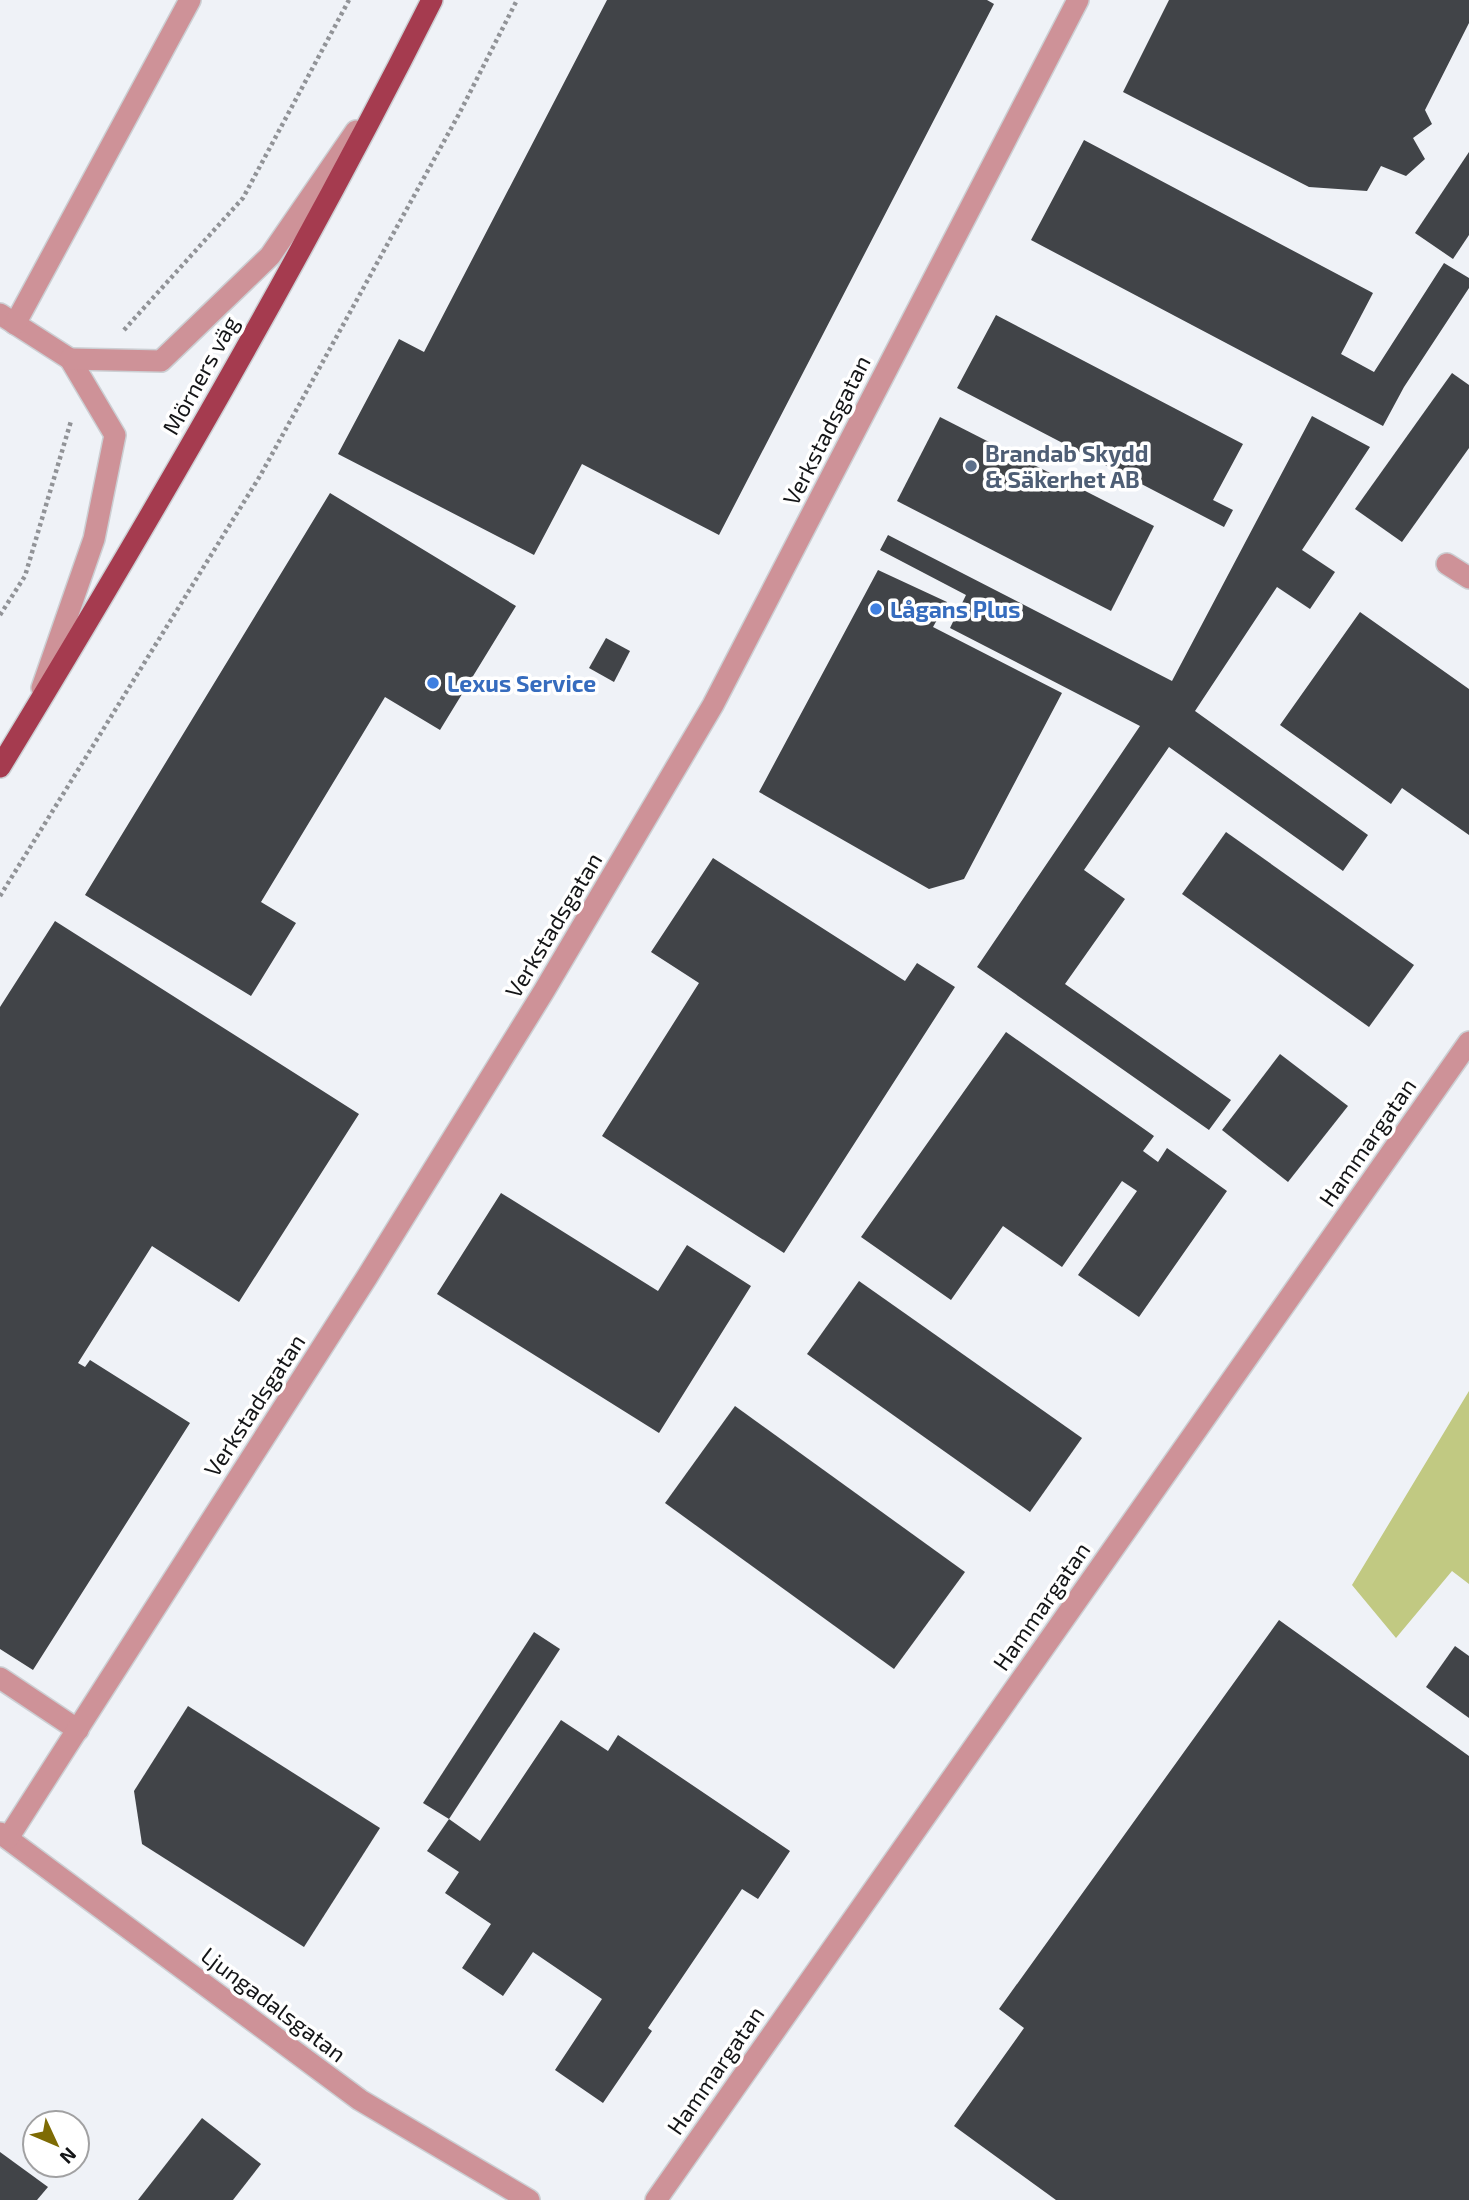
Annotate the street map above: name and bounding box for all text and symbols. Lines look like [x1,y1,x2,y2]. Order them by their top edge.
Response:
street label: Mörners väg [156,311,244,439]
street label: Verkstadsgatan [776,350,876,510]
place label: Brandab Skydd & Säkerhet AB [985,439,1149,493]
marker: Brandab Skydd & Säkerhet AB [963,458,979,474]
place label: Lågans Plus [890,595,1020,623]
marker: Lågans Plus [868,601,884,617]
place label: Lexus Service [447,669,596,697]
marker: Lexus Service [425,675,441,691]
street label: Verkstadsgatan [499,847,607,1003]
street label: Hammargatan [1312,1072,1422,1212]
street label: Verkstadsgatan [197,1328,311,1482]
street label: Hammargatan [986,1536,1096,1676]
street label: Ljungadalsgatan [196,1941,352,2067]
street label: Hammargatan [660,2000,770,2140]
north arrow [21,2109,91,2179]
text: N [56,2143,82,2169]

